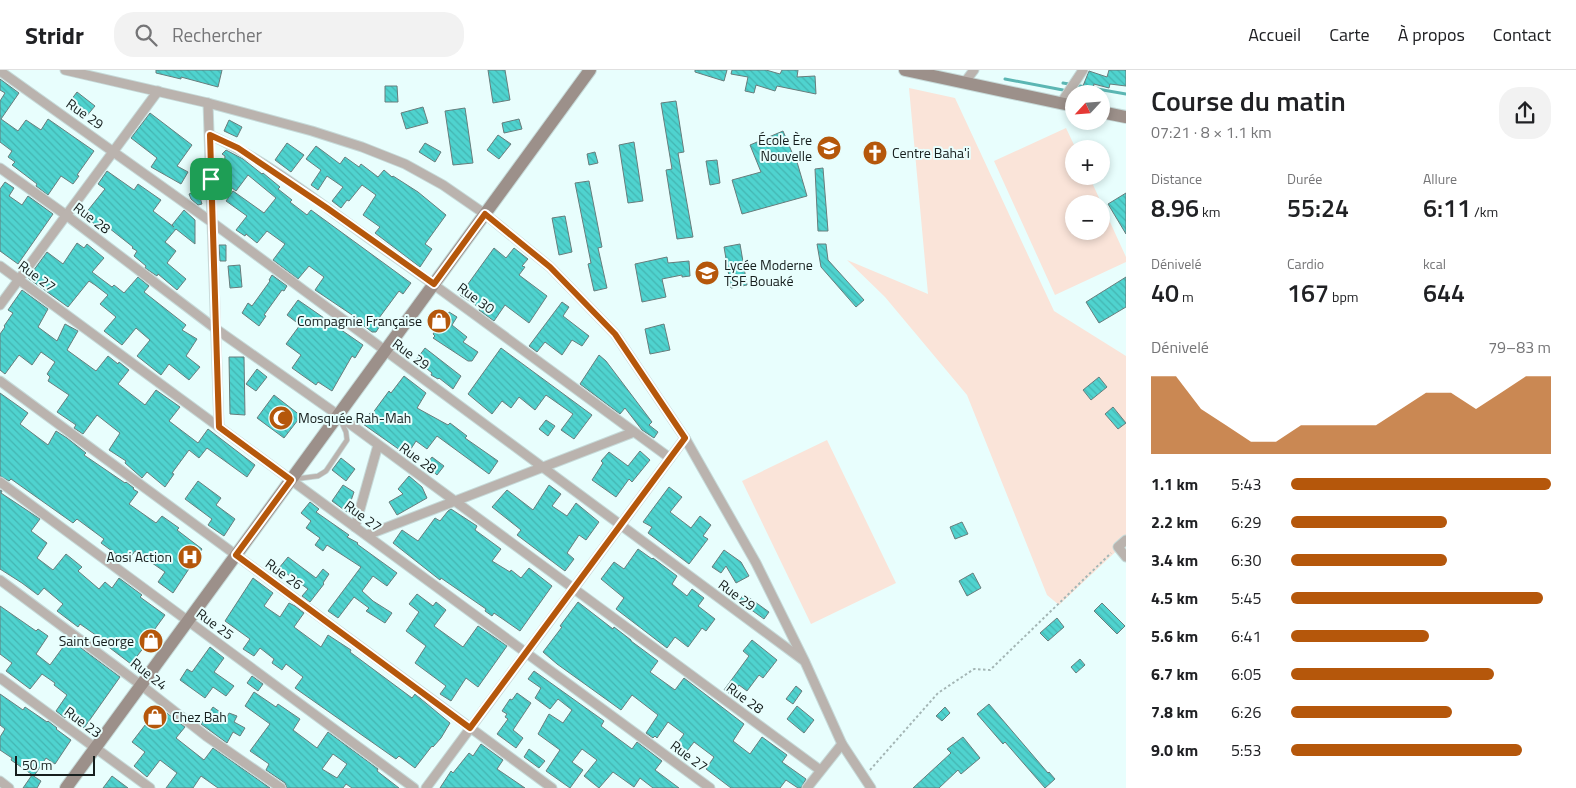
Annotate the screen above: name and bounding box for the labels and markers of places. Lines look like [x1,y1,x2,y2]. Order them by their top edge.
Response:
place label: École Ère Nouvelle [758,129,812,166]
school or university icon: École Ère Nouvelle [816,135,842,161]
church icon: Centre Baha'i [862,140,888,166]
place label: Centre Baha'i [892,142,970,163]
pin [190,158,232,200]
place label: Lycée Moderne TSF Bouaké [724,254,813,291]
school or university icon: Lycée Moderne TSF Bouaké [694,260,720,286]
shop icon: Compagnie Française [426,308,452,334]
place label: Compagnie Française [297,310,422,331]
mosque icon: Mosquée Rah-Mah [268,405,294,431]
place label: Mosquée Rah-Mah [298,407,411,428]
hospital icon: Aosi Action [177,544,203,570]
place label: Aosi Action [106,546,172,567]
shop icon: Saint George [138,628,164,654]
place label: Saint George [59,630,134,651]
shop icon: Chez Bah [142,704,168,730]
place label: Chez Bah [172,706,227,727]

